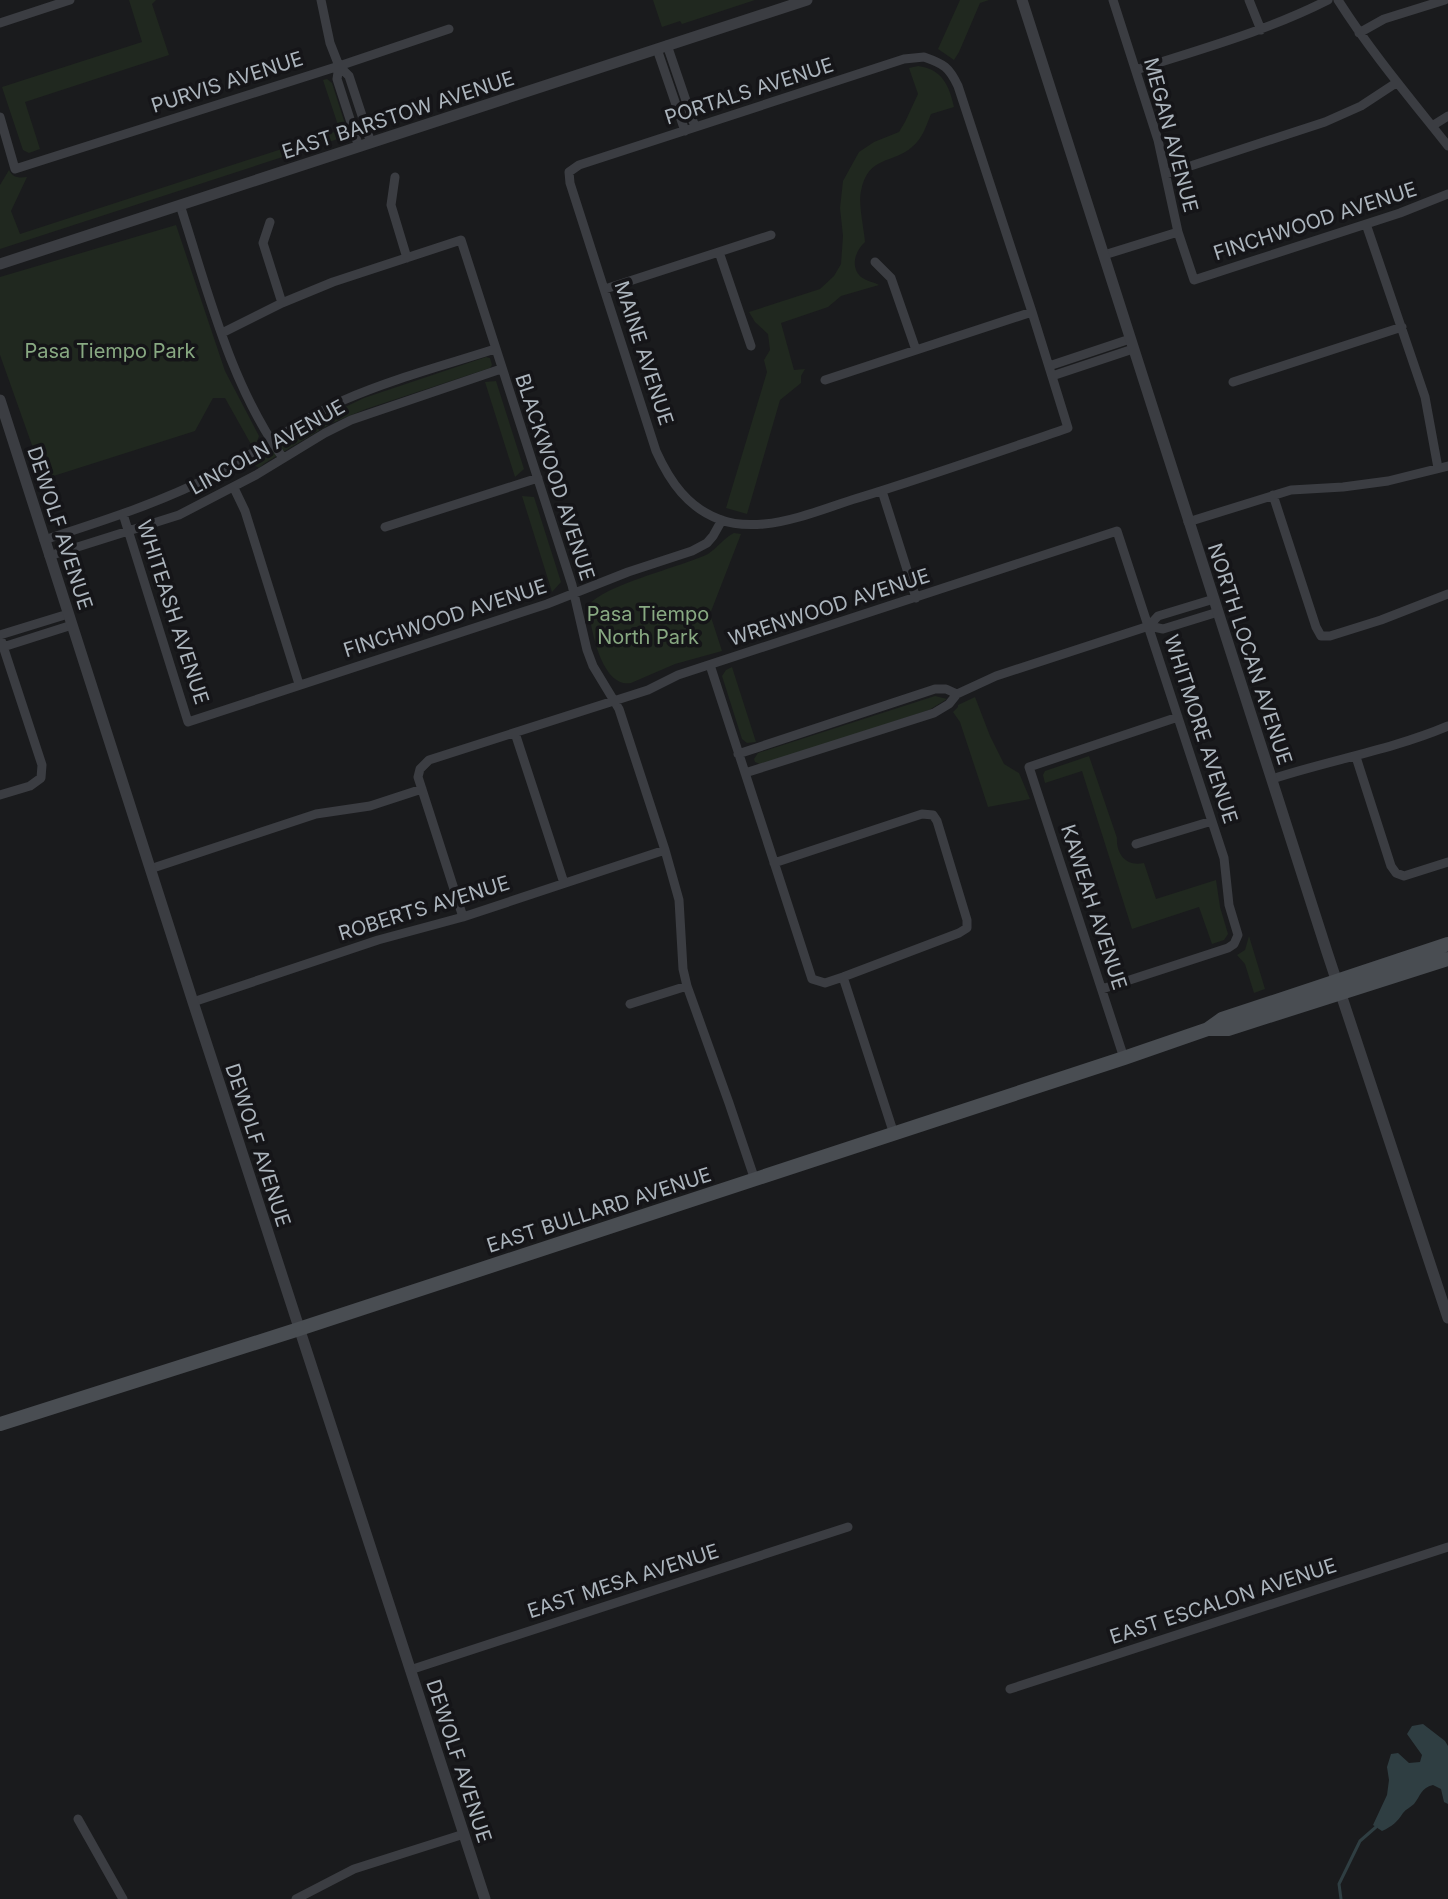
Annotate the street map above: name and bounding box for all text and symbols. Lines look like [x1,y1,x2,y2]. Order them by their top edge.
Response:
street label: PURVIS AVENUE [148,46,306,118]
street label: PORTALS AVENUE [662,52,836,130]
street label: MEGAN AVENUE [1139,55,1203,215]
street label: EAST BARSTOW AVENUE [279,66,517,164]
street label: FINCHWOOD AVENUE [1210,177,1420,265]
street label: MAINE AVENUE [609,278,679,428]
park label: Pasa Tiempo Park [24,339,196,363]
street label: BLACKWOOD AVENUE [510,371,600,583]
street label: LINCOLN AVENUE [185,394,349,500]
street label: DEWOLF AVENUE [22,443,98,613]
street label: WHITEASH AVENUE [132,517,214,707]
street label: NORTH LOCAN AVENUE [1203,540,1297,768]
street label: WRENWOOD AVENUE [725,563,933,651]
street label: FINCHWOOD AVENUE [340,574,550,662]
park label: Pasa Tiempo North Park [587,602,709,649]
street label: WHITMORE AVENUE [1159,632,1243,826]
street label: KAWEAH AVENUE [1056,821,1132,993]
street label: ROBERTS AVENUE [336,871,512,945]
street label: DEWOLF AVENUE [220,1060,296,1230]
street label: EAST BULLARD AVENUE [484,1162,714,1258]
street label: EAST MESA AVENUE [524,1539,722,1623]
street label: EAST ESCALON AVENUE [1107,1553,1339,1649]
street label: DEWOLF AVENUE [421,1676,497,1846]

